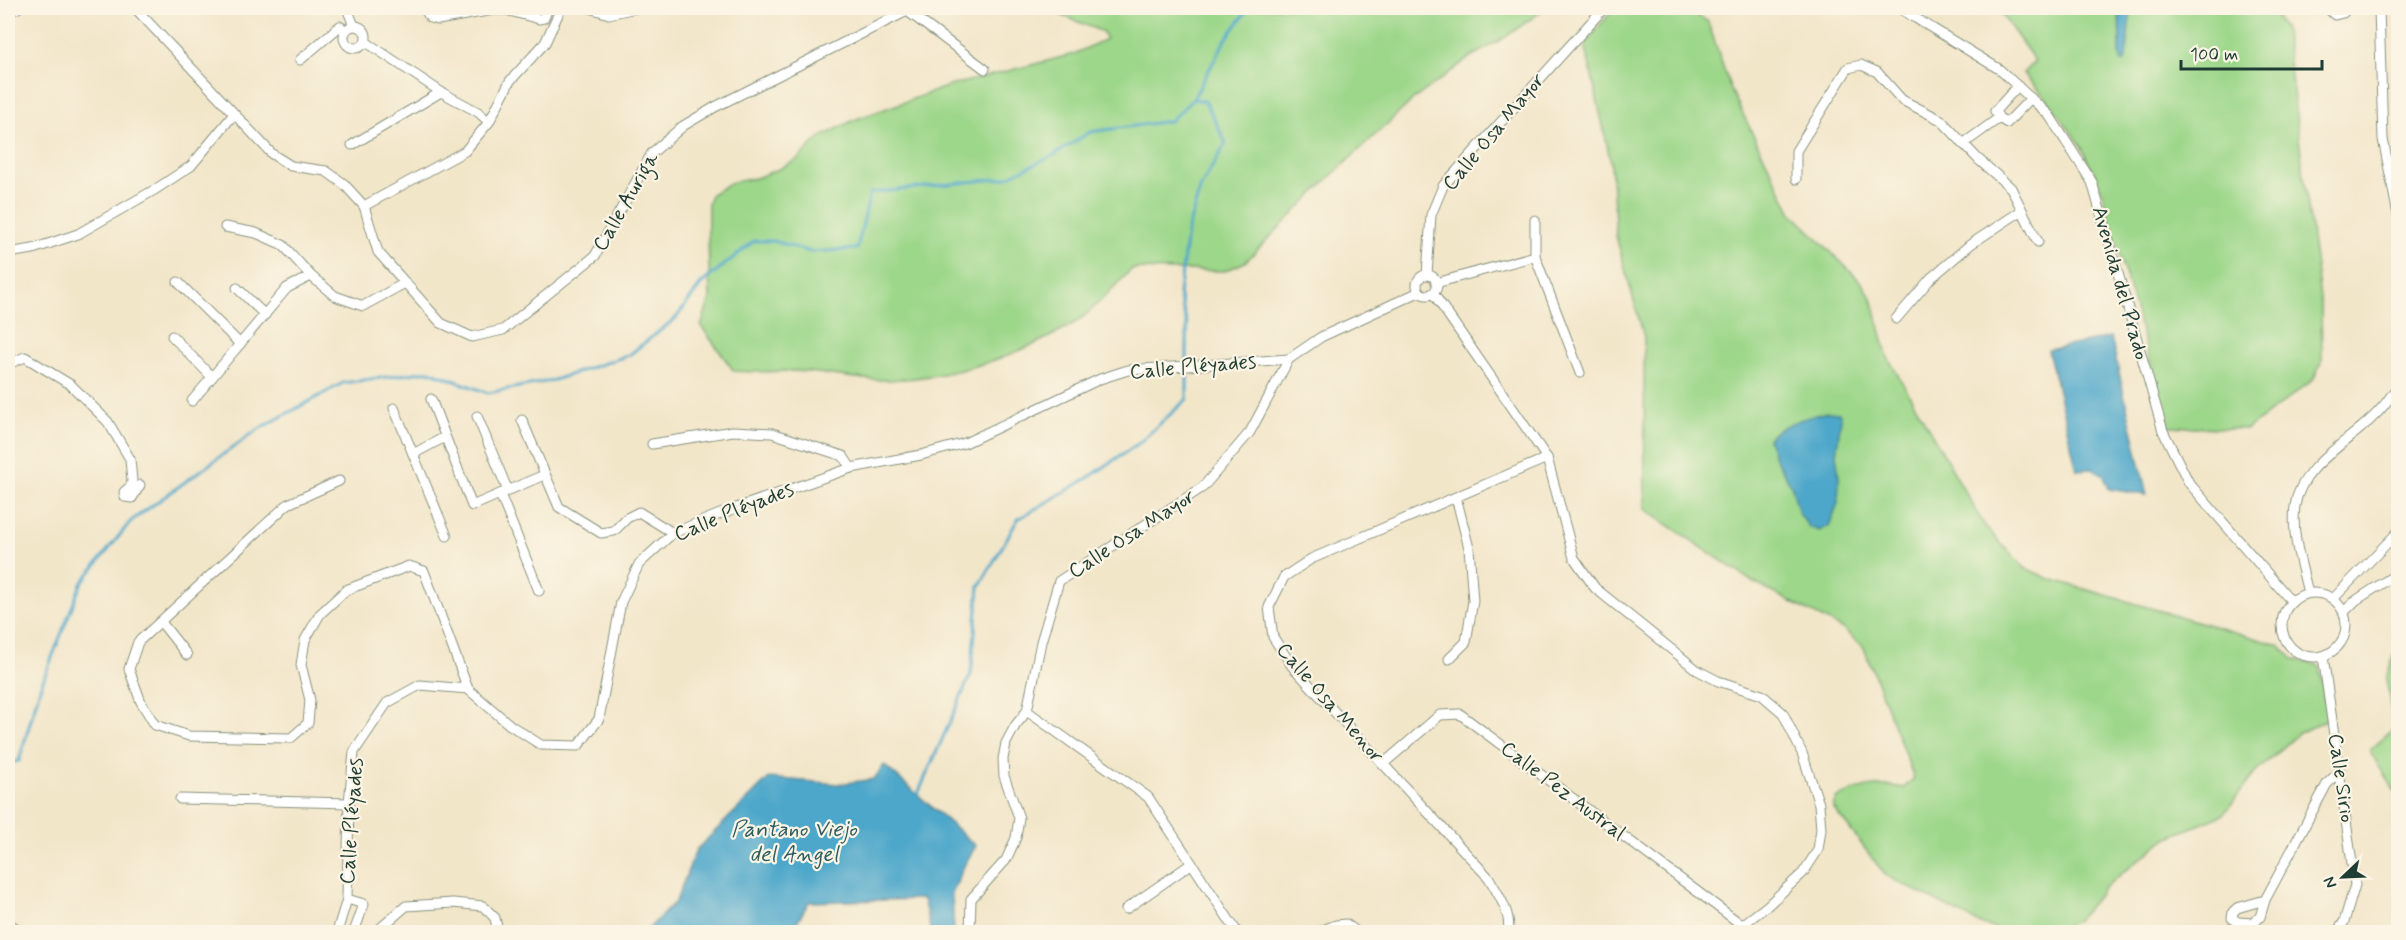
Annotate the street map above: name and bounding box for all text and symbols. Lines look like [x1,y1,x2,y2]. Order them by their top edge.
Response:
scale bar [2181,33,2322,71]
text: 100 m [2190,43,2238,67]
street label: Calle Osa Mayor [1436,67,1552,197]
street label: Calle Auriga [586,147,668,258]
street label: Avenida del Prado [2085,203,2155,363]
street label: Calle Pléyades [1129,348,1257,386]
street label: Calle Pléyades [670,475,798,549]
street label: Calle Osa Mayor [1063,482,1201,585]
street label: Calle Osa Menor [1270,637,1390,769]
street label: Calle Sirio [2321,732,2361,824]
street label: Calle Pez Austral [1495,735,1631,847]
street label: Calle Pléyades [334,757,370,885]
water label: Pantano Viejo del Angel [731,816,858,870]
north arrow [2313,847,2373,907]
text: N [2319,873,2342,891]

